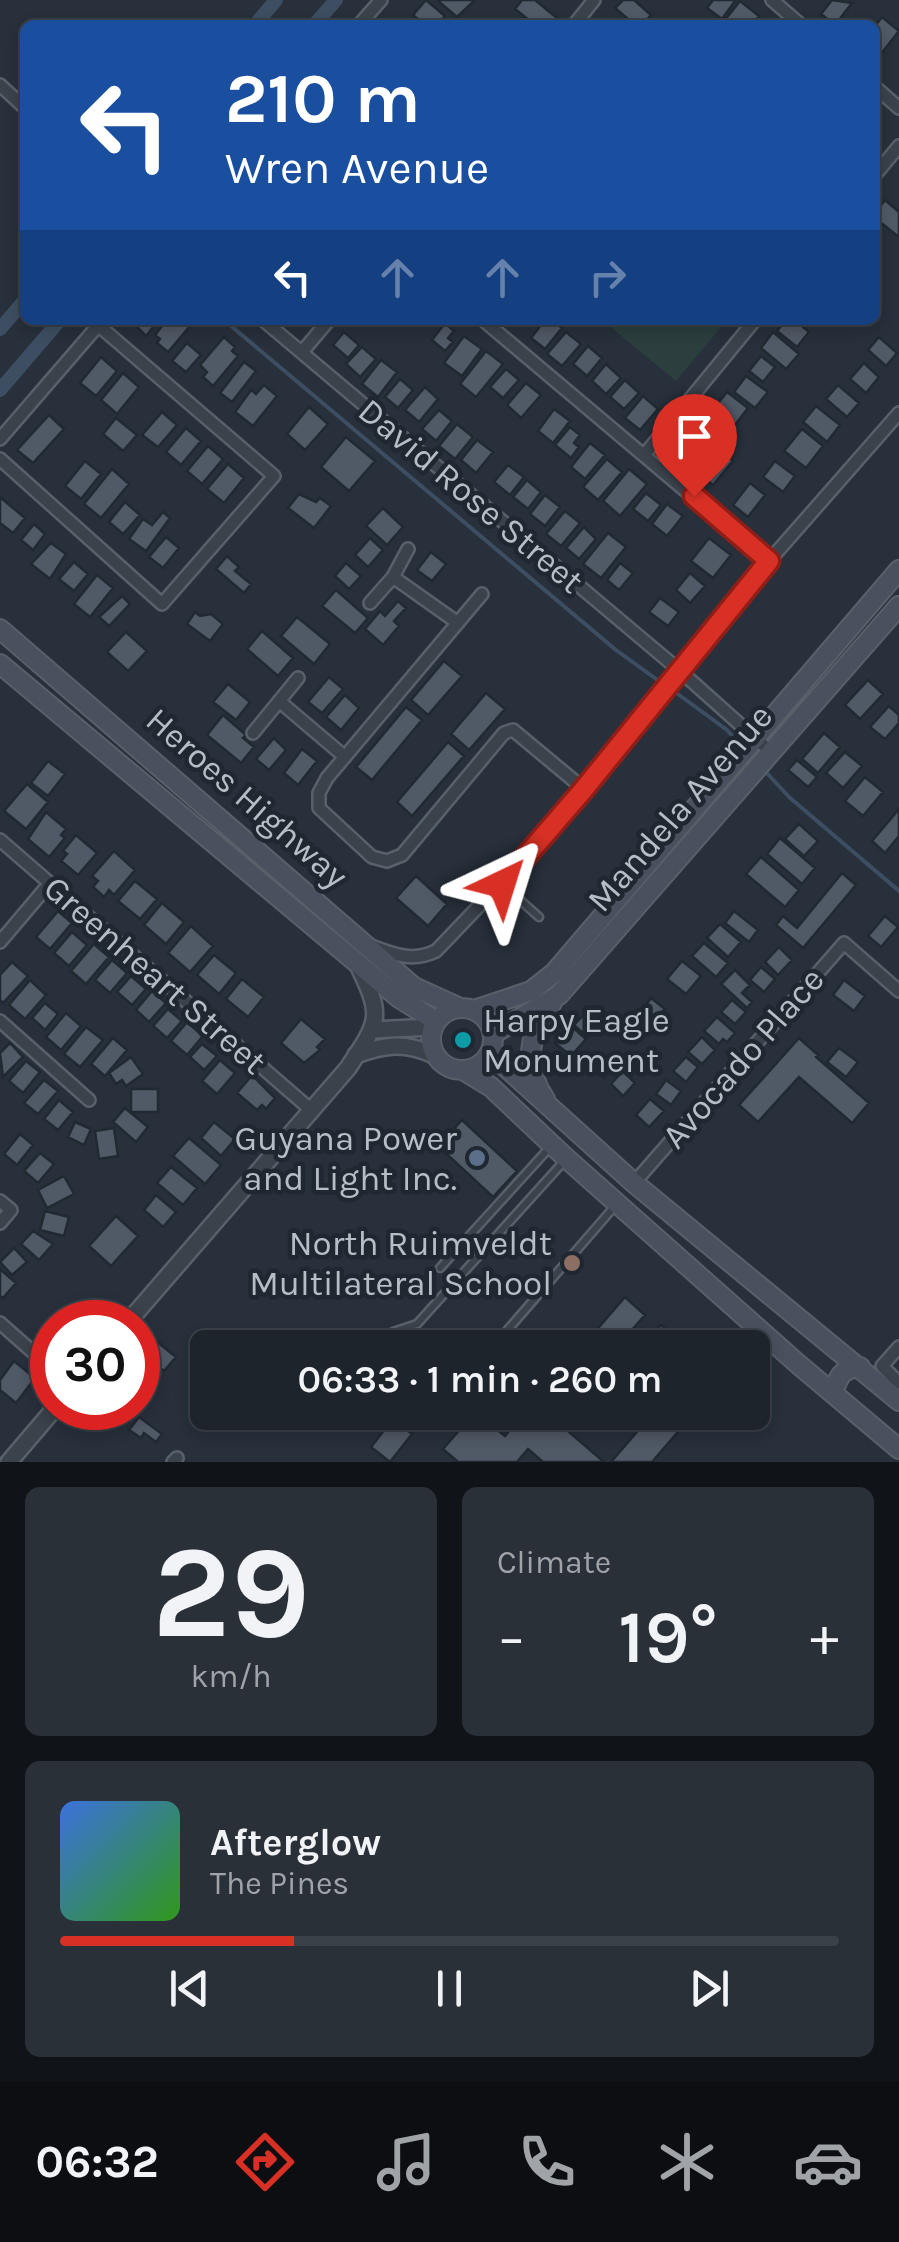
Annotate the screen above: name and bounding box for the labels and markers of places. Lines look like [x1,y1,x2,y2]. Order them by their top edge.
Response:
pin [652,394,737,497]
place label: Harpy Eagle Monument [483,1000,670,1081]
marker: Harpy Eagle Monument [452,1029,474,1051]
place label: Guyana Power and Light Inc. [235,1118,457,1199]
marker: Guyana Power and Light Inc. [466,1147,488,1169]
place label: North Ruimveldt Multilateral School [249,1223,552,1304]
marker: North Ruimveldt Multilateral School [561,1252,583,1274]

